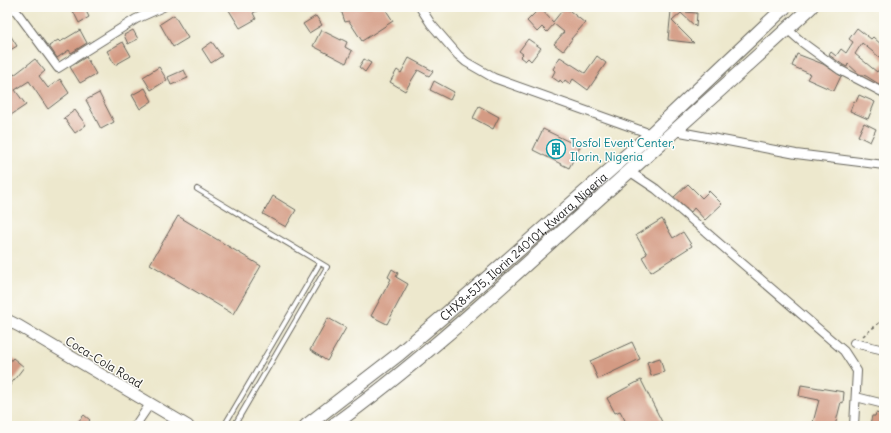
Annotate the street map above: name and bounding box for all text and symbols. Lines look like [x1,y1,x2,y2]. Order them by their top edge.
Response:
place label: Tosfol Event Center, Ilorin, Nigeria [570,135,675,164]
building icon: Tosfol Event Center, Ilorin, Nigeria [545,138,567,160]
street label: CHX8+5J5, Ilorin 240101, Kwara, Nigeria [436,169,610,324]
street label: Coca-Cola Road [63,333,145,391]

